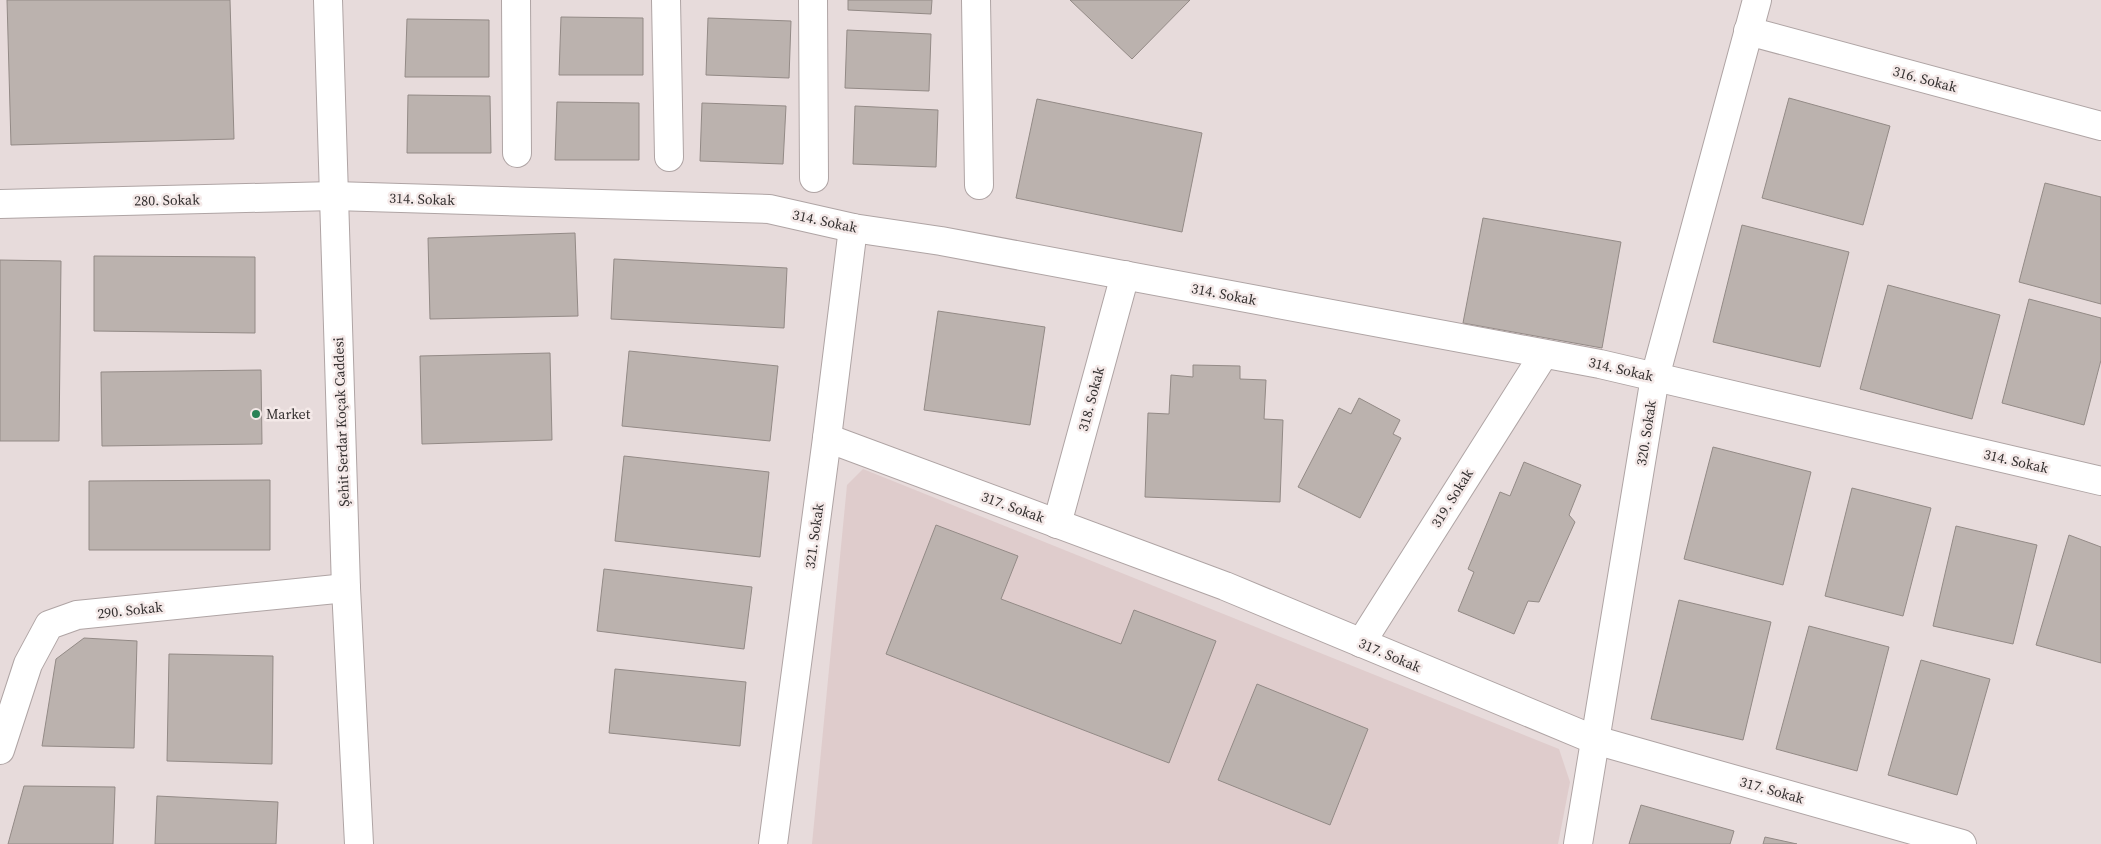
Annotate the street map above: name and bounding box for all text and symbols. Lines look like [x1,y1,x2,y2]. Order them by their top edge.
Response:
street label: 316. Sokak [1891,61,1960,97]
street label: 314. Sokak [389,188,455,210]
street label: 280. Sokak [134,189,200,211]
street label: 314. Sokak [791,204,860,238]
street label: 314. Sokak [1190,278,1258,310]
street label: Şehit Serdar Koçak Caddesi [328,337,354,507]
street label: 314. Sokak [1587,352,1656,386]
street label: 318. Sokak [1073,364,1109,433]
street label: 320. Sokak [1631,399,1661,467]
place label: Market [266,404,311,424]
marker: Market [250,408,262,420]
street label: 314. Sokak [1982,444,2051,478]
street label: 319. Sokak [1426,465,1478,531]
street label: 317. Sokak [979,486,1048,528]
street label: 321. Sokak [800,502,829,570]
street label: 290. Sokak [96,597,164,623]
street label: 317. Sokak [1356,633,1424,677]
street label: 317. Sokak [1738,771,1807,809]

